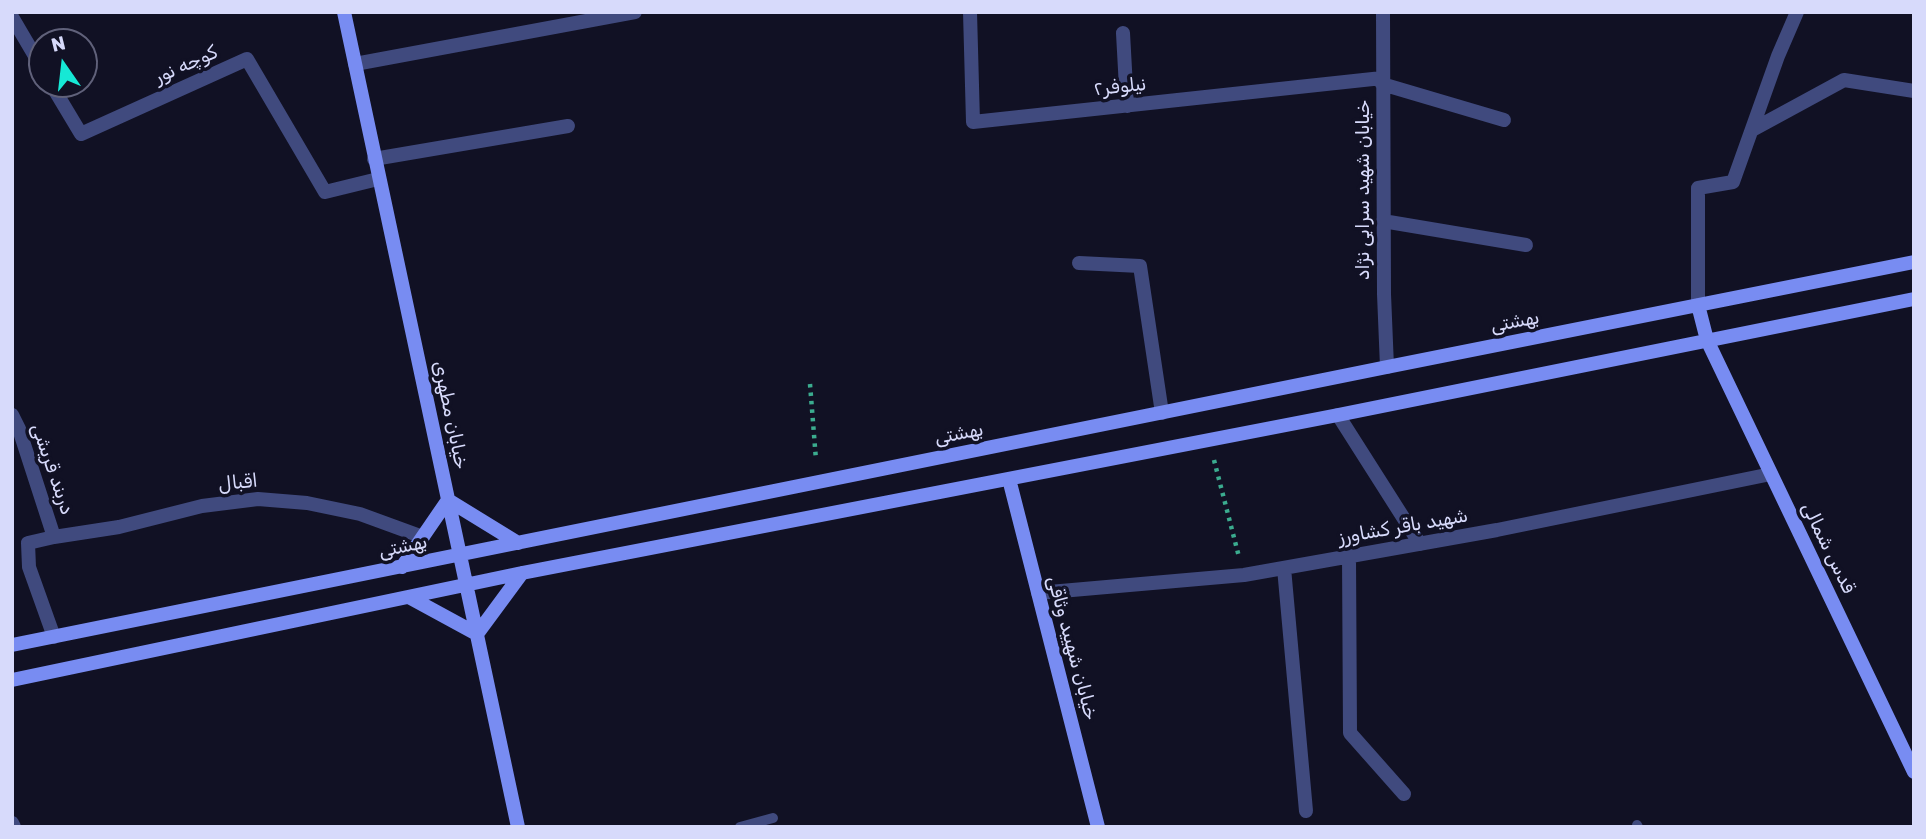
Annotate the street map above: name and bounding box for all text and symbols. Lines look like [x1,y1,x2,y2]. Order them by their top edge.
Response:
north arrow [28,28,98,98]
text: N [49,31,68,57]
street label: کوچه نور [151,41,221,89]
street label: نیلوفر۲ [1093,73,1147,101]
street label: خیابان شهید سرابی نژاد [1353,100,1375,280]
street label: بهشتی [1489,306,1541,338]
street label: خیابان مطهری [427,359,473,471]
street label: بهشتی [933,418,985,450]
street label: دربند قریشی [26,420,78,518]
street label: اقبال [217,470,259,496]
street label: قدس شمالی [1796,499,1860,597]
street label: شهید باقر کشاورز [1336,504,1470,550]
street label: بهشتی [376,531,430,563]
street label: خیابان شهیید وثاقی [1042,573,1102,723]

